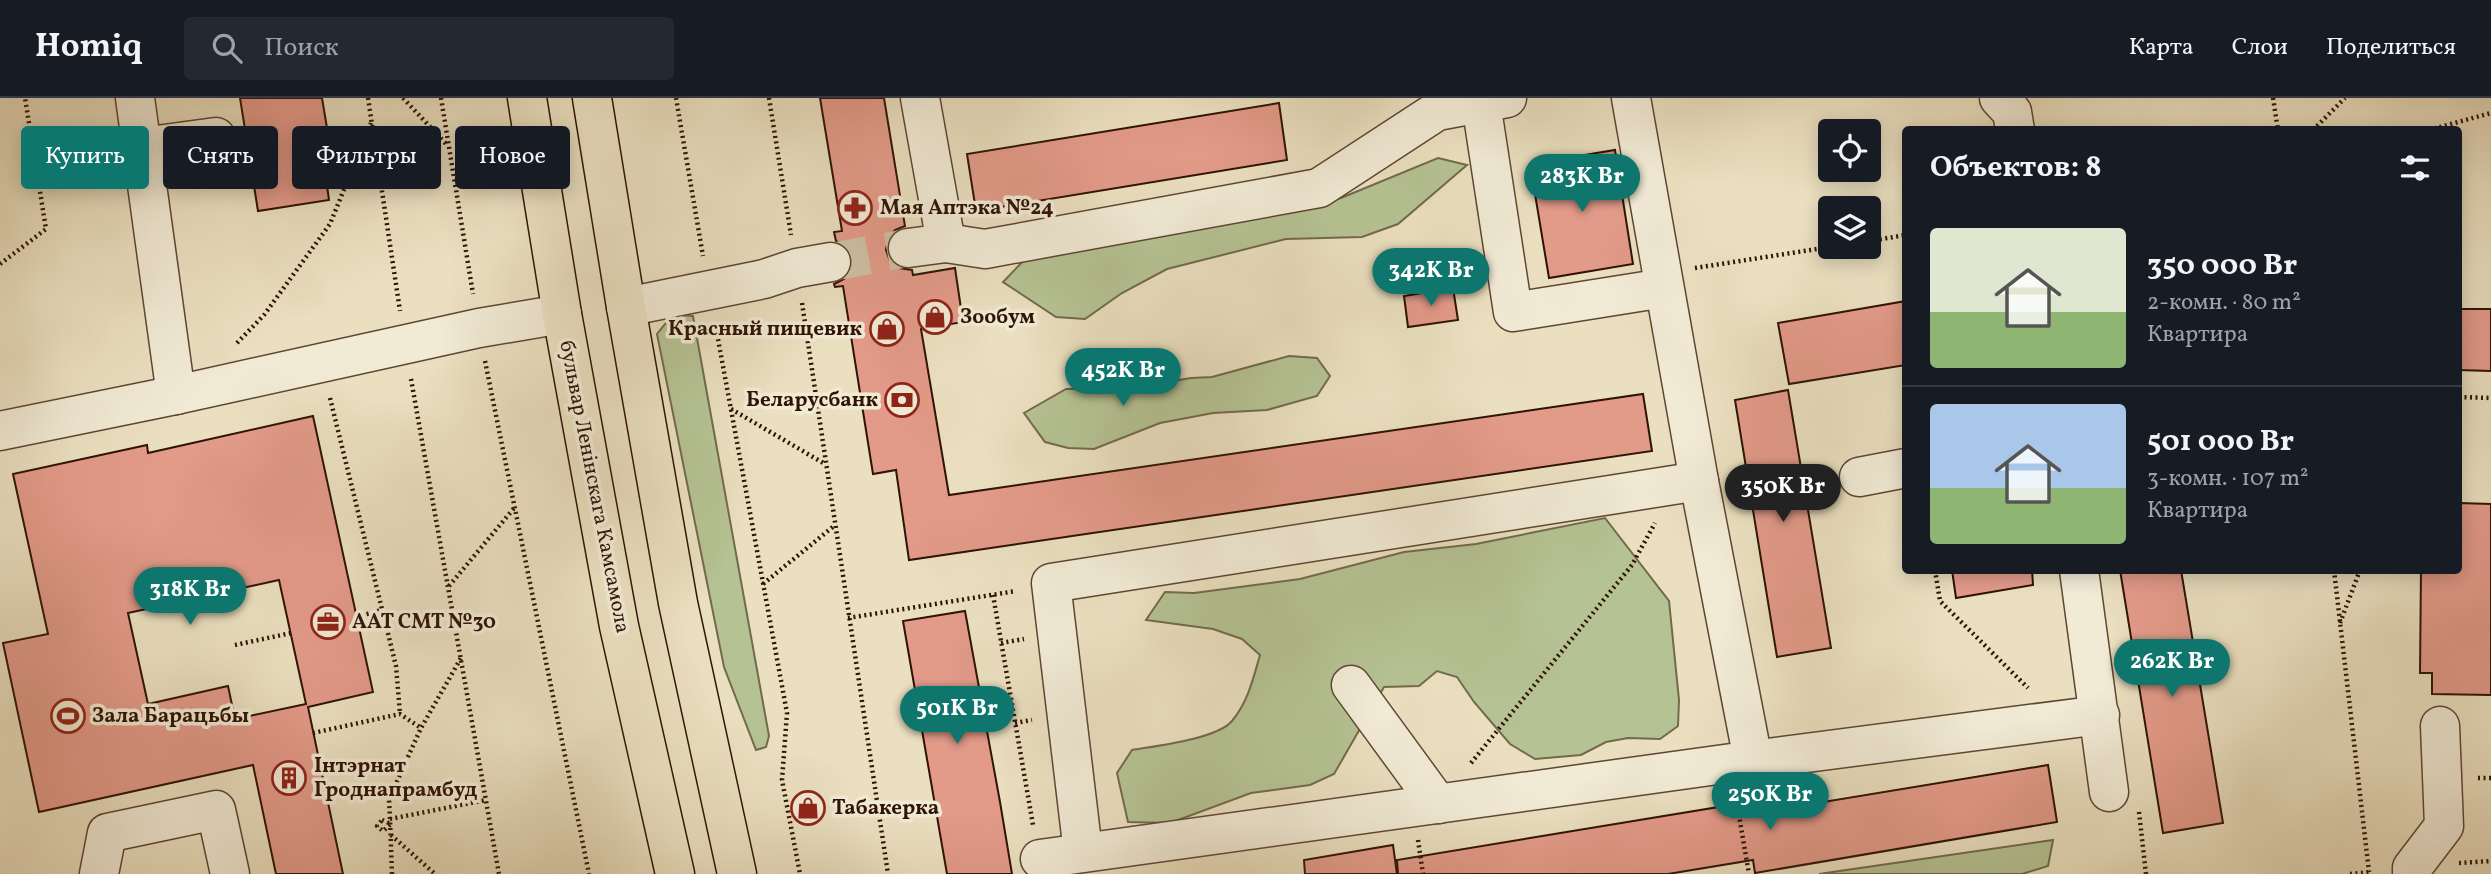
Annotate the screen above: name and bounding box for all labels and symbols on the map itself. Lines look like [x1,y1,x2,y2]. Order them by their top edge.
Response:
pin: 283K Br [1517,155,1647,214]
pharmacy icon: Мая Аптэка №24 [836,189,874,227]
place label: Мая Аптэка №24 [880,194,1054,223]
pin: 342K Br [1366,248,1496,308]
shop icon: Зообум [916,298,954,336]
place label: Зообум [960,303,1035,332]
shop icon: Красный пищевик [868,310,906,348]
place label: Красный пищевик [668,315,862,344]
street label: бульвар Ленінскага Камсамола [551,338,637,636]
pin: 452K Br [1058,348,1188,408]
bank icon: Беларусбанк [883,381,921,419]
place label: Беларусбанк [746,386,878,415]
pin: 350K Br [1718,464,1848,524]
pin: 318K Br [125,568,255,627]
office icon: ААТ СМТ №30 [309,603,347,641]
place label: ААТ СМТ №30 [352,608,496,637]
pin: 262K Br [2107,640,2237,699]
pin: 501K Br [892,686,1022,746]
sports icon: Зала Барацьбы [49,697,87,735]
place label: Зала Барацьбы [92,702,249,731]
place label: Інтэрнат Гроднапрамбуд [314,752,478,805]
building icon: Інтэрнат Гроднапрамбуд [270,759,308,797]
pin: 250K Br [1705,772,1835,832]
shop icon: Табакерка [789,789,827,827]
place label: Табакерка [832,794,939,823]

